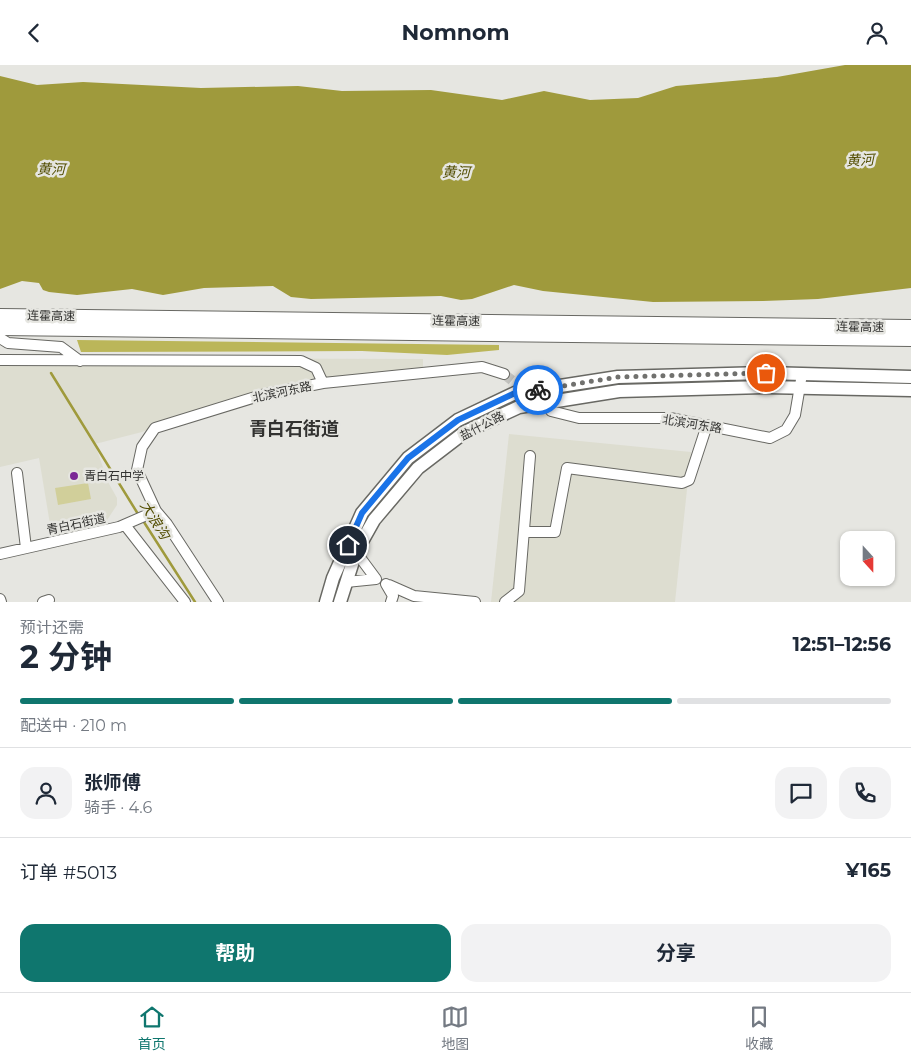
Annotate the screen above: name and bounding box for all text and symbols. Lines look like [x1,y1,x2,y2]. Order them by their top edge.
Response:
icon: back [20,19,48,47]
text: Nomnom [401,19,510,46]
icon: person [863,19,891,47]
water label: 黄河 [846,150,877,169]
water label: 黄河 [37,160,68,178]
water label: 黄河 [442,163,473,181]
street label: 连霍高速 [27,308,75,323]
street label: 连霍高速 [432,313,480,328]
street label: 连霍高速 [836,319,884,334]
pin [745,352,787,394]
icon: bag [752,359,780,387]
courier [513,365,563,415]
icon: bike [524,376,552,404]
street label: 北滨河东路 [251,378,313,405]
street label: 盐什公路 [457,408,507,443]
street label: 北滨河东路 [661,411,723,436]
district label: 青白石街道 [249,418,339,440]
place label: 青白石中学 [84,468,144,483]
marker: 青白石中学 [68,470,80,482]
water label: 大浪沟 [136,497,175,544]
street label: 青白石街道 [45,510,107,537]
pin [327,524,369,566]
icon: home [334,531,362,559]
north arrow [840,531,895,586]
map controls [840,531,895,586]
text: 预计还需 [20,618,84,637]
text: 12:51–12:56 [792,633,891,656]
text: 2 分钟 [20,637,112,676]
text: 配送中 · 210 m [20,716,127,735]
button: person [20,767,72,819]
button: chat [775,767,827,819]
button: phone [839,767,891,819]
text: 张师傅 [84,771,141,794]
text: 骑手 · 4.6 [84,798,152,817]
text: ¥165 [846,859,891,882]
text: 订单 #5013 [20,861,117,884]
button: 帮助 [20,924,451,982]
button: 分享 [461,924,891,982]
tab: 首页 [138,1003,166,1053]
tab: 地图 [441,1003,469,1053]
tab: 收藏 [745,1003,773,1053]

